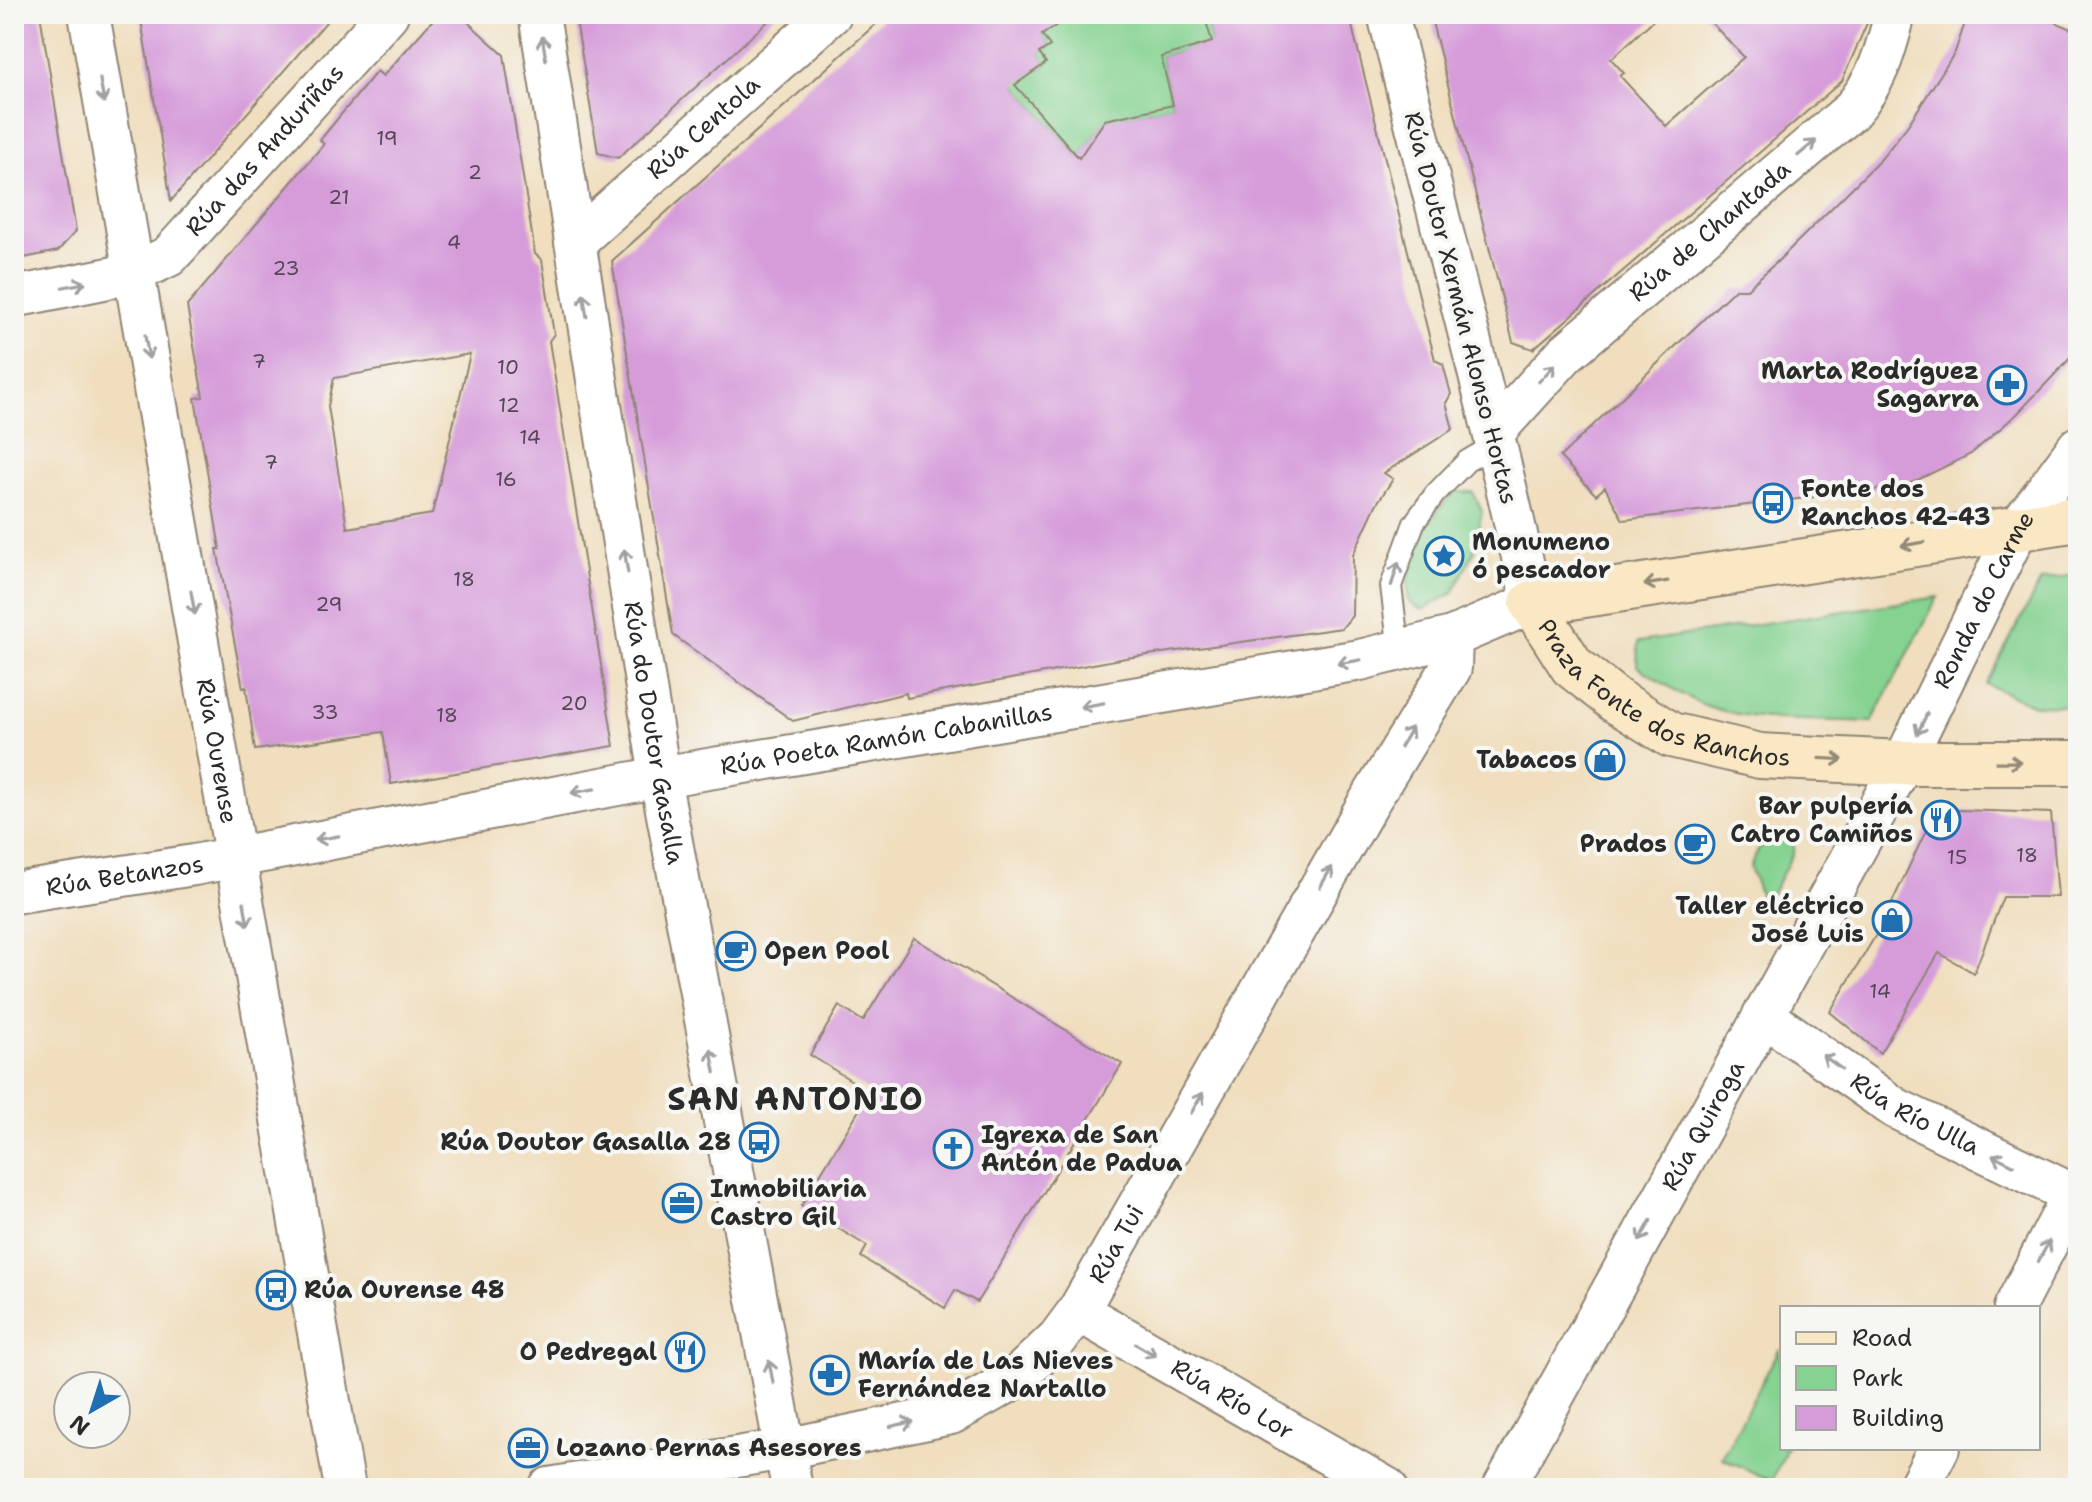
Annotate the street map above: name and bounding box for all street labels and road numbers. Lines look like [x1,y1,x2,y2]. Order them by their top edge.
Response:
street label: Rúa das Anduriñas [178,57,351,243]
street label: Rúa Centola [640,69,767,186]
street label: Rúa Doutor Xermán Alonso Hortas [1397,108,1525,508]
street label: Rúa de Chantada [1622,153,1797,309]
street label: Ronda do Carme [1926,504,2041,694]
street label: Rúa do Doutor Gasalla [616,599,692,867]
street label: Praza Fonte dos Ranchos [1530,613,1791,773]
street label: Rúa Ourense [189,676,245,826]
street label: Rúa Poeta Ramón Cabanillas [718,696,1055,783]
street label: Rúa Betanzos [44,848,206,904]
street label: Rúa Quiroga [1654,1054,1752,1196]
street label: Rúa Río Ulla [1844,1065,1985,1163]
street label: Rúa Tui [1081,1199,1151,1289]
street label: Rúa Río Lor [1165,1352,1300,1447]

